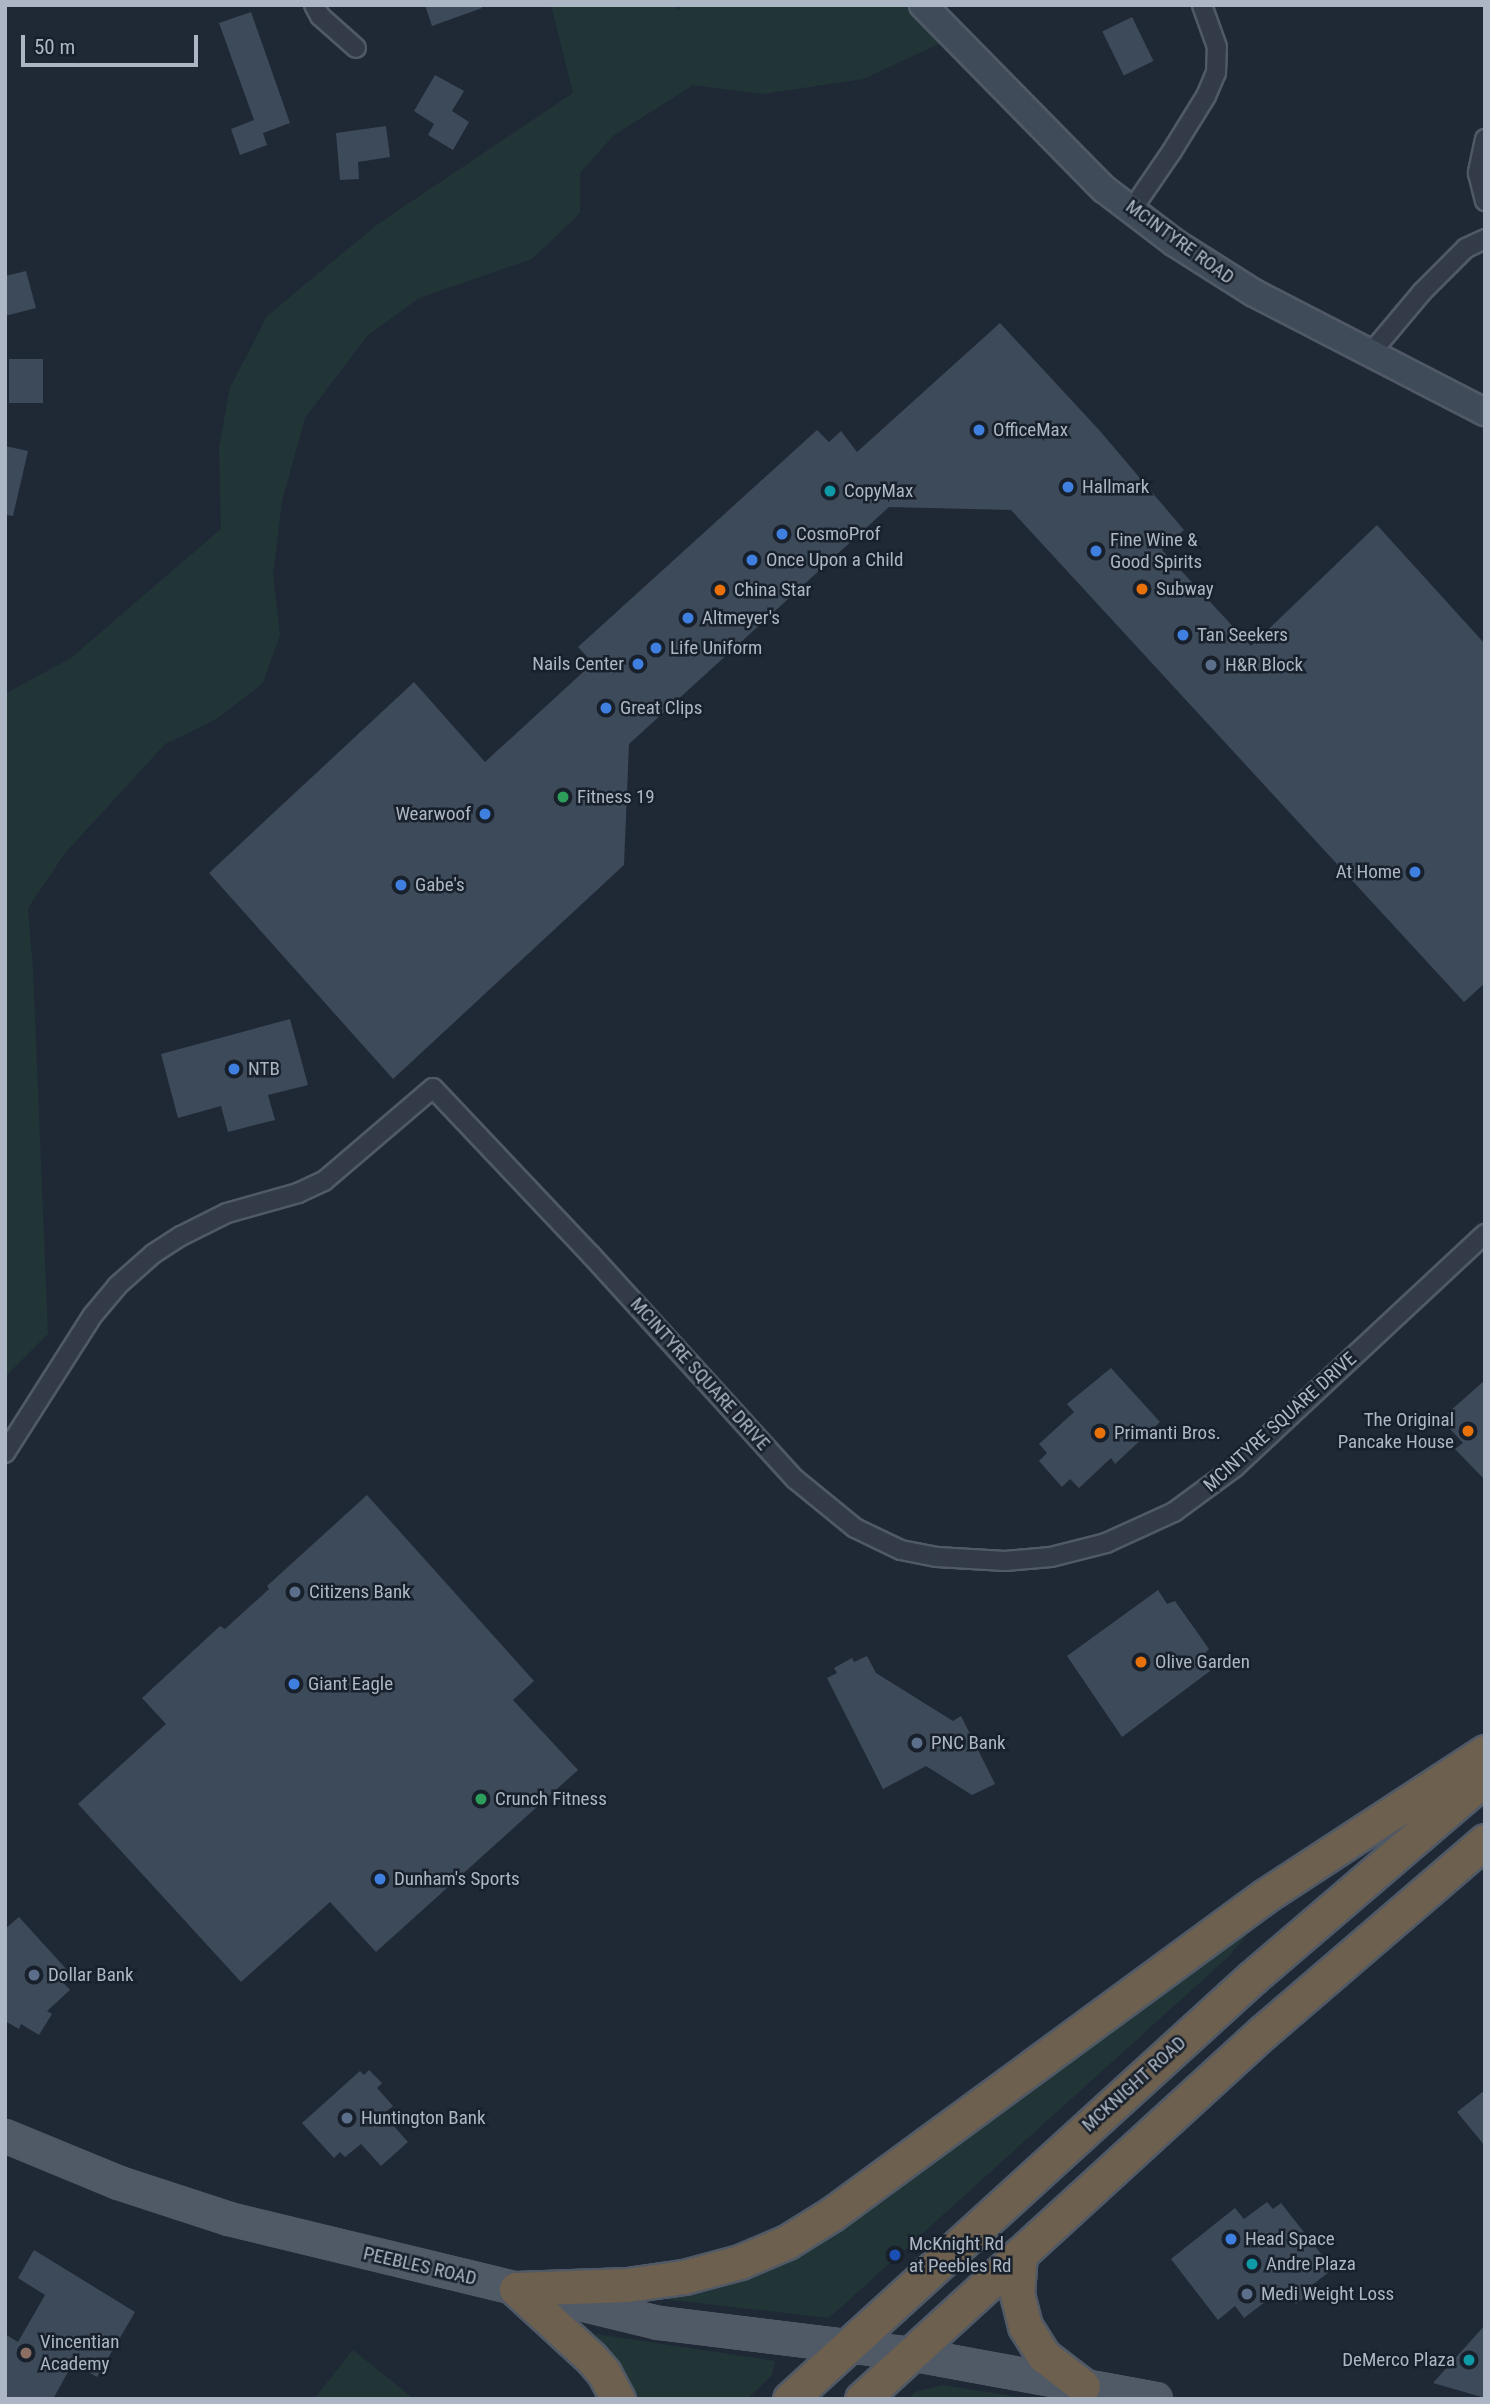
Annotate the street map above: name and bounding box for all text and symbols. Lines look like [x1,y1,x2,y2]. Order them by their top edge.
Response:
scale bar [24,21,201,65]
text: 50 m [34,35,75,59]
street label: MCINTYRE ROAD [1121,195,1239,289]
place label: OfficeMax [993,419,1068,441]
marker: OfficeMax [971,422,987,438]
place label: Hallmark [1082,476,1149,498]
marker: Hallmark [1060,479,1076,495]
place label: CopyMax [844,480,913,502]
marker: CopyMax [822,483,838,499]
place label: CosmoProf [796,523,880,545]
marker: CosmoProf [774,526,790,542]
place label: Fine Wine & Good Spirits [1110,529,1202,573]
marker: Fine Wine & Good Spirits [1088,543,1104,559]
place label: Once Upon a Child [766,549,903,571]
marker: Once Upon a Child [744,552,760,568]
place label: Subway [1156,578,1214,600]
place label: China Star [734,579,811,601]
marker: Subway [1134,581,1150,597]
marker: China Star [712,582,728,598]
place label: Altmeyer's [702,607,780,629]
marker: Altmeyer's [680,610,696,626]
place label: Tan Seekers [1197,624,1288,646]
marker: Tan Seekers [1175,627,1191,643]
place label: Life Uniform [670,637,762,659]
marker: Life Uniform [648,640,664,656]
place label: Nails Center [532,653,624,675]
place label: H&R Block [1225,654,1303,676]
marker: Nails Center [630,656,646,672]
marker: H&R Block [1203,657,1219,673]
place label: Great Clips [620,697,702,719]
marker: Great Clips [598,700,614,716]
place label: Fitness 19 [577,786,655,808]
marker: Fitness 19 [555,789,571,805]
place label: Wearwoof [395,803,471,825]
marker: Wearwoof [477,806,493,822]
place label: At Home [1336,861,1401,883]
marker: At Home [1407,864,1423,880]
place label: Gabe's [415,874,465,896]
marker: Gabe's [393,877,409,893]
place label: NTB [248,1058,280,1080]
marker: NTB [226,1061,242,1077]
street label: MCINTYRE SQUARE DRIVE [625,1293,775,1455]
street label: MCINTYRE SQUARE DRIVE [1199,1347,1361,1497]
place label: The Original Pancake House [1338,1409,1454,1453]
place label: Primanti Bros. [1114,1422,1221,1444]
marker: The Original Pancake House [1460,1423,1476,1439]
marker: Primanti Bros. [1092,1425,1108,1441]
place label: Citizens Bank [309,1581,411,1603]
marker: Citizens Bank [287,1584,303,1600]
place label: Olive Garden [1155,1651,1250,1673]
marker: Olive Garden [1133,1654,1149,1670]
place label: Giant Eagle [308,1673,393,1695]
marker: Giant Eagle [286,1676,302,1692]
place label: PNC Bank [931,1732,1006,1754]
marker: PNC Bank [909,1735,925,1751]
place label: Crunch Fitness [495,1788,607,1810]
marker: Crunch Fitness [473,1791,489,1807]
place label: Dunham's Sports [394,1868,520,1890]
marker: Dunham's Sports [372,1871,388,1887]
place label: Dollar Bank [48,1964,134,1986]
marker: Dollar Bank [26,1967,42,1983]
street label: MCKNIGHT ROAD [1077,2031,1191,2137]
place label: Huntington Bank [361,2107,486,2129]
marker: Huntington Bank [339,2110,355,2126]
place label: Head Space [1245,2228,1335,2250]
marker: Head Space [1223,2231,1239,2247]
place label: McKnight Rd at Peebles Rd [909,2233,1011,2277]
street label: PEEBLES ROAD [361,2242,479,2290]
marker: McKnight Rd at Peebles Rd [887,2247,903,2263]
place label: Andre Plaza [1266,2253,1356,2275]
marker: Andre Plaza [1244,2256,1260,2272]
place label: Medi Weight Loss [1261,2283,1394,2305]
marker: Medi Weight Loss [1239,2286,1255,2302]
place label: Vincentian Academy [40,2331,119,2375]
marker: Vincentian Academy [18,2345,34,2361]
place label: DeMerco Plaza [1342,2349,1455,2371]
marker: DeMerco Plaza [1461,2352,1477,2368]

